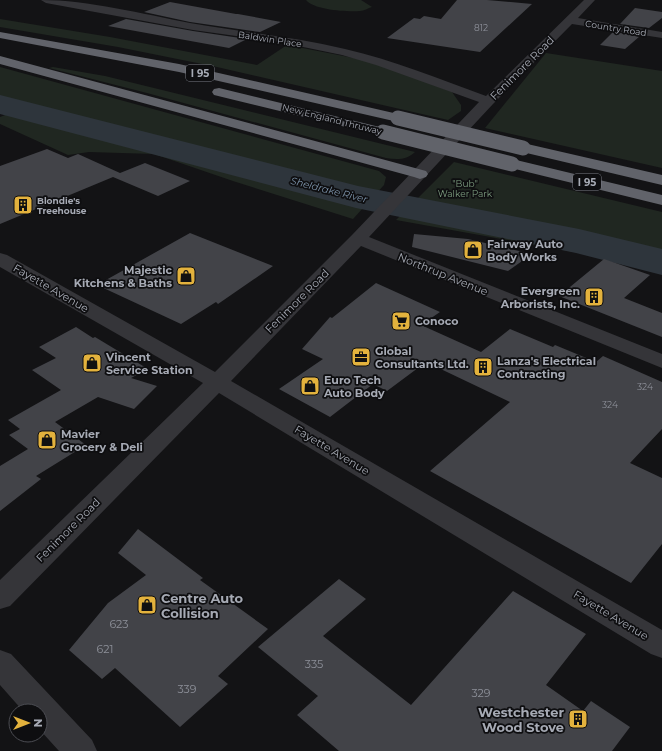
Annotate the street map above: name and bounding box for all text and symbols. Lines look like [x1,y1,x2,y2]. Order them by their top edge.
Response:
street label: Country Road [585,18,647,38]
house number: 812 [474,22,488,33]
street label: Baldwin Place [238,29,303,50]
street label: Fenimore Road [487,33,557,103]
road number: I 95 [186,65,214,81]
street label: New England Thruway [281,101,383,137]
water label: Sheldrake River [289,174,370,206]
road number: I 95 [573,174,601,190]
park label: "Bub" Walker Park [438,178,493,199]
building icon: Blondie's Treehouse [12,194,34,216]
place label: Blondie's Treehouse [37,195,87,216]
place label: Fairway Auto Body Works [487,237,563,264]
shop icon: Fairway Auto Body Works [462,239,484,261]
street label: Northrup Avenue [396,250,490,299]
street label: Fayette Avenue [11,261,92,316]
place label: Majestic Kitchens & Baths [74,263,172,290]
shop icon: Majestic Kitchens & Baths [175,265,197,287]
street label: Fenimore Road [262,266,332,336]
place label: Evergreen Arborists, Inc. [500,284,580,311]
building icon: Evergreen Arborists, Inc. [583,286,605,308]
supermarket icon: Conoco [390,310,412,332]
place label: Conoco [415,314,458,328]
place label: Global Consultants Ltd. [375,344,469,371]
office icon: Global Consultants Ltd. [350,346,372,368]
place label: Vincent Service Station [105,350,193,377]
shop icon: Vincent Service Station [81,352,103,374]
place label: Lanza's Electrical Contracting [497,354,596,381]
building icon: Lanza's Electrical Contracting [472,356,494,378]
place label: Euro Tech Auto Body [323,373,385,400]
shop icon: Euro Tech Auto Body [299,375,321,397]
house number: 324 [637,381,653,392]
house number: 324 [602,399,618,410]
street label: Fayette Avenue [292,422,372,478]
place label: Mavier Grocery & Deli [61,427,143,454]
shop icon: Mavier Grocery & Deli [36,429,58,451]
street label: Fenimore Road [33,495,103,565]
street label: Fayette Avenue [571,587,651,643]
place label: Centre Auto Collision [161,590,244,621]
shop icon: Centre Auto Collision [136,594,158,616]
house number: 623 [109,617,129,631]
house number: 621 [97,642,113,656]
house number: 335 [305,657,323,671]
house number: 339 [177,682,197,696]
house number: 329 [471,686,491,700]
north arrow [8,703,48,743]
place label: Westchester Wood Stove [478,704,564,735]
building icon: Westchester Wood Stove [567,708,589,730]
text: N [31,719,45,727]

